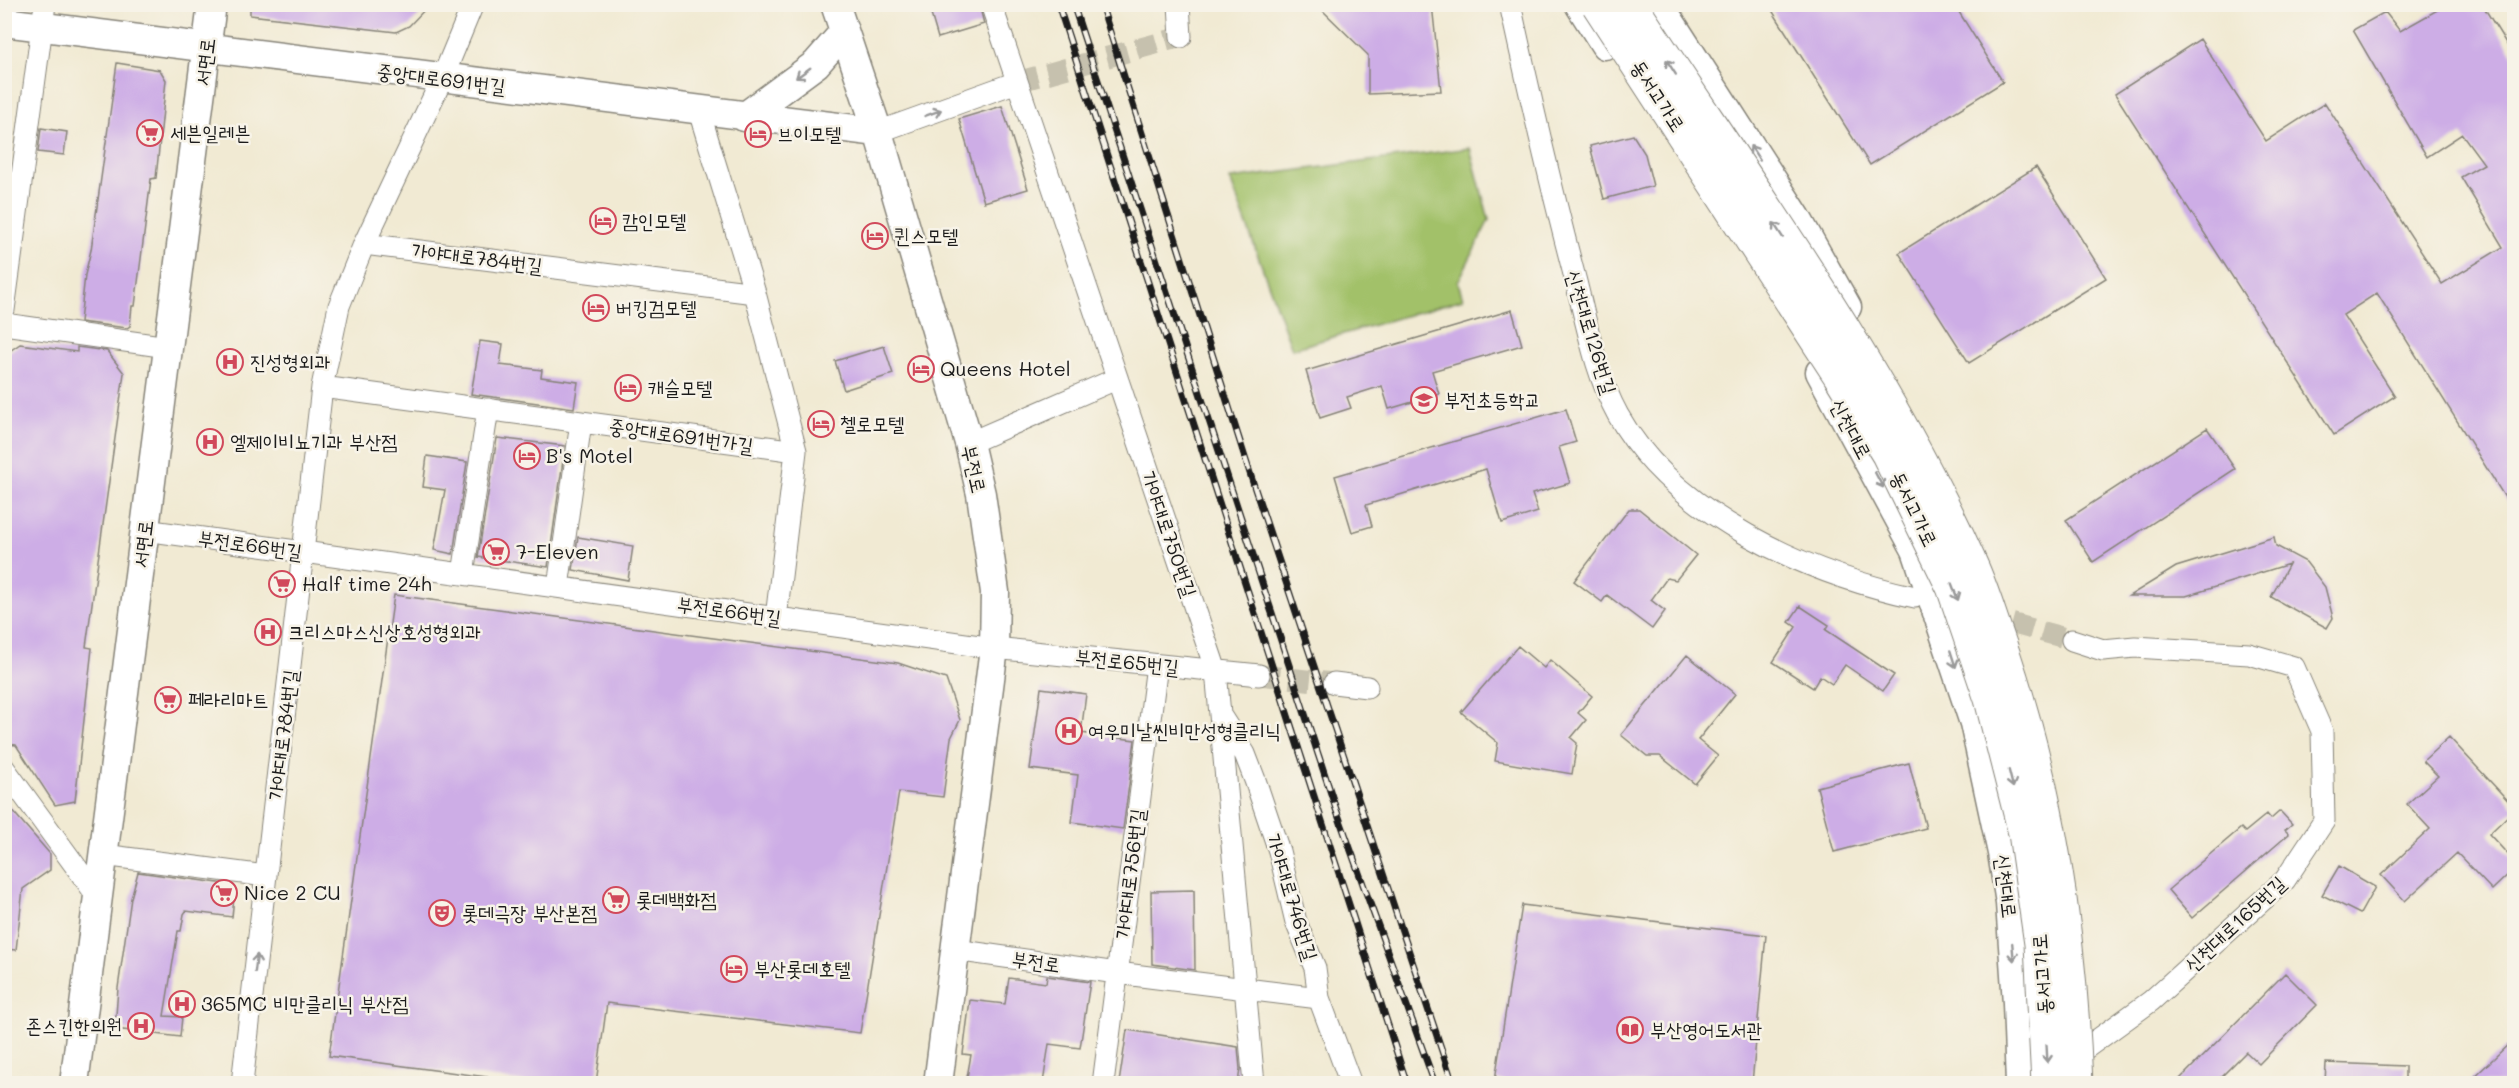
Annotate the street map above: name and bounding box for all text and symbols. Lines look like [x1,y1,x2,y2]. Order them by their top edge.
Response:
street label: 서면로 [188,36,220,87]
street label: 동서고가로 [1626,55,1692,136]
street label: 중앙대로691번길 [375,57,507,99]
one-way arrow [1665,59,1677,76]
one-way arrow [795,67,811,79]
one-way arrow [923,106,942,117]
supermarket icon: 세븐일레븐 [135,118,165,148]
place label: 세븐일레븐 [170,119,250,145]
hotel icon: 브이모텔 [743,119,773,149]
place label: 브이모텔 [777,120,841,146]
one-way arrow [1749,145,1761,162]
hotel icon: 캄인모텔 [588,206,618,236]
place label: 캄인모텔 [622,207,686,233]
hotel icon: 퀸스모텔 [860,221,890,251]
place label: 퀸스모텔 [894,222,958,248]
one-way arrow [1772,222,1784,239]
street label: 가야대로784번길 [410,236,544,278]
street label: 신천대로126번길 [1561,266,1623,397]
hotel icon: 버킹검모텔 [581,293,611,323]
place label: 버킹검모텔 [616,294,696,320]
hospital icon: 진성형외과 [215,347,245,377]
place label: 진성형외과 [250,348,330,374]
hotel icon: Queens Hotel [906,354,936,384]
place label: Queens Hotel [940,355,1071,381]
hotel icon: 캐슬모텔 [613,373,643,403]
place label: 캐슬모텔 [648,374,712,400]
school or university icon: 부전초등학교 [1409,385,1439,415]
place label: 부전초등학교 [1444,386,1541,412]
street label: 신천대로 [1825,394,1878,463]
hotel icon: 첼로모텔 [806,409,836,439]
place label: 첼로모텔 [840,410,904,436]
street label: 중앙대로691번가길 [607,412,755,458]
hospital icon: 엘제이비뇨기과 부산점 [195,427,225,457]
place label: 엘제이비뇨기과 부산점 [230,428,397,454]
hotel icon: B's Motel [512,441,542,471]
place label: B's Motel [546,442,633,468]
street label: 부전로 [957,442,993,495]
street label: 가야대로750번길 [1136,467,1204,600]
street label: 동서고가로 [1886,467,1944,550]
one-way arrow [1874,470,1885,488]
street label: 서면로 [126,518,158,569]
street label: 부전로66번길 [197,524,304,564]
supermarket icon: 7-Eleven [481,537,511,567]
place label: 7-Eleven [516,538,598,564]
supermarket icon: Half time 24h [267,569,297,599]
place label: Half time 24h [302,570,432,596]
one-way arrow [1950,582,1961,601]
street label: 부전로66번길 [676,590,783,630]
hospital icon: 크리스마스신상호성형외과 [253,617,283,647]
place label: 크리스마스신상호성형외과 [288,618,481,644]
street label: 부전로65번길 [1074,643,1180,679]
one-way arrow [1948,650,1959,668]
street label: 가야대로784번길 [261,668,303,802]
supermarket icon: 페라리마트 [153,685,183,715]
place label: 페라리마트 [188,686,268,712]
hospital icon: 여우미날씬비만성형클리닉 [1054,716,1084,746]
place label: 여우미날씬비만성형클리닉 [1088,717,1281,743]
one-way arrow [2006,769,2018,788]
street label: 가야대로756번길 [1108,807,1150,941]
street label: 가야대로746번길 [1261,830,1325,963]
street label: 신천대로 [1990,852,2024,919]
street label: 신천대로165번길 [2178,870,2290,977]
supermarket icon: Nice 2 CU [209,878,239,908]
place label: Nice 2 CU [244,879,341,905]
supermarket icon: 롯데백화점 [601,885,631,915]
place label: 롯데백화점 [636,886,716,912]
theatre icon: 롯데극장 부산본점 [427,898,457,928]
place label: 롯데극장 부산본점 [462,899,597,925]
street label: 동서고가로 [2025,933,2057,1015]
one-way arrow [2008,942,2019,962]
street label: 부전로 [1010,945,1062,977]
one-way arrow [251,953,262,973]
hotel icon: 부산롯데호텔 [719,954,749,984]
place label: 부산롯데호텔 [754,955,851,981]
hospital icon: 365MC 비만클리닉 부산점 [167,989,197,1019]
place label: 365MC 비만클리닉 부산점 [201,990,408,1016]
hospital icon: 존스킨한의원 [126,1011,156,1041]
place label: 존스킨한의원 [25,1012,122,1038]
library icon: 부산영어도서관 [1615,1015,1645,1045]
place label: 부산영어도서관 [1650,1016,1763,1042]
one-way arrow [2041,1044,2052,1064]

